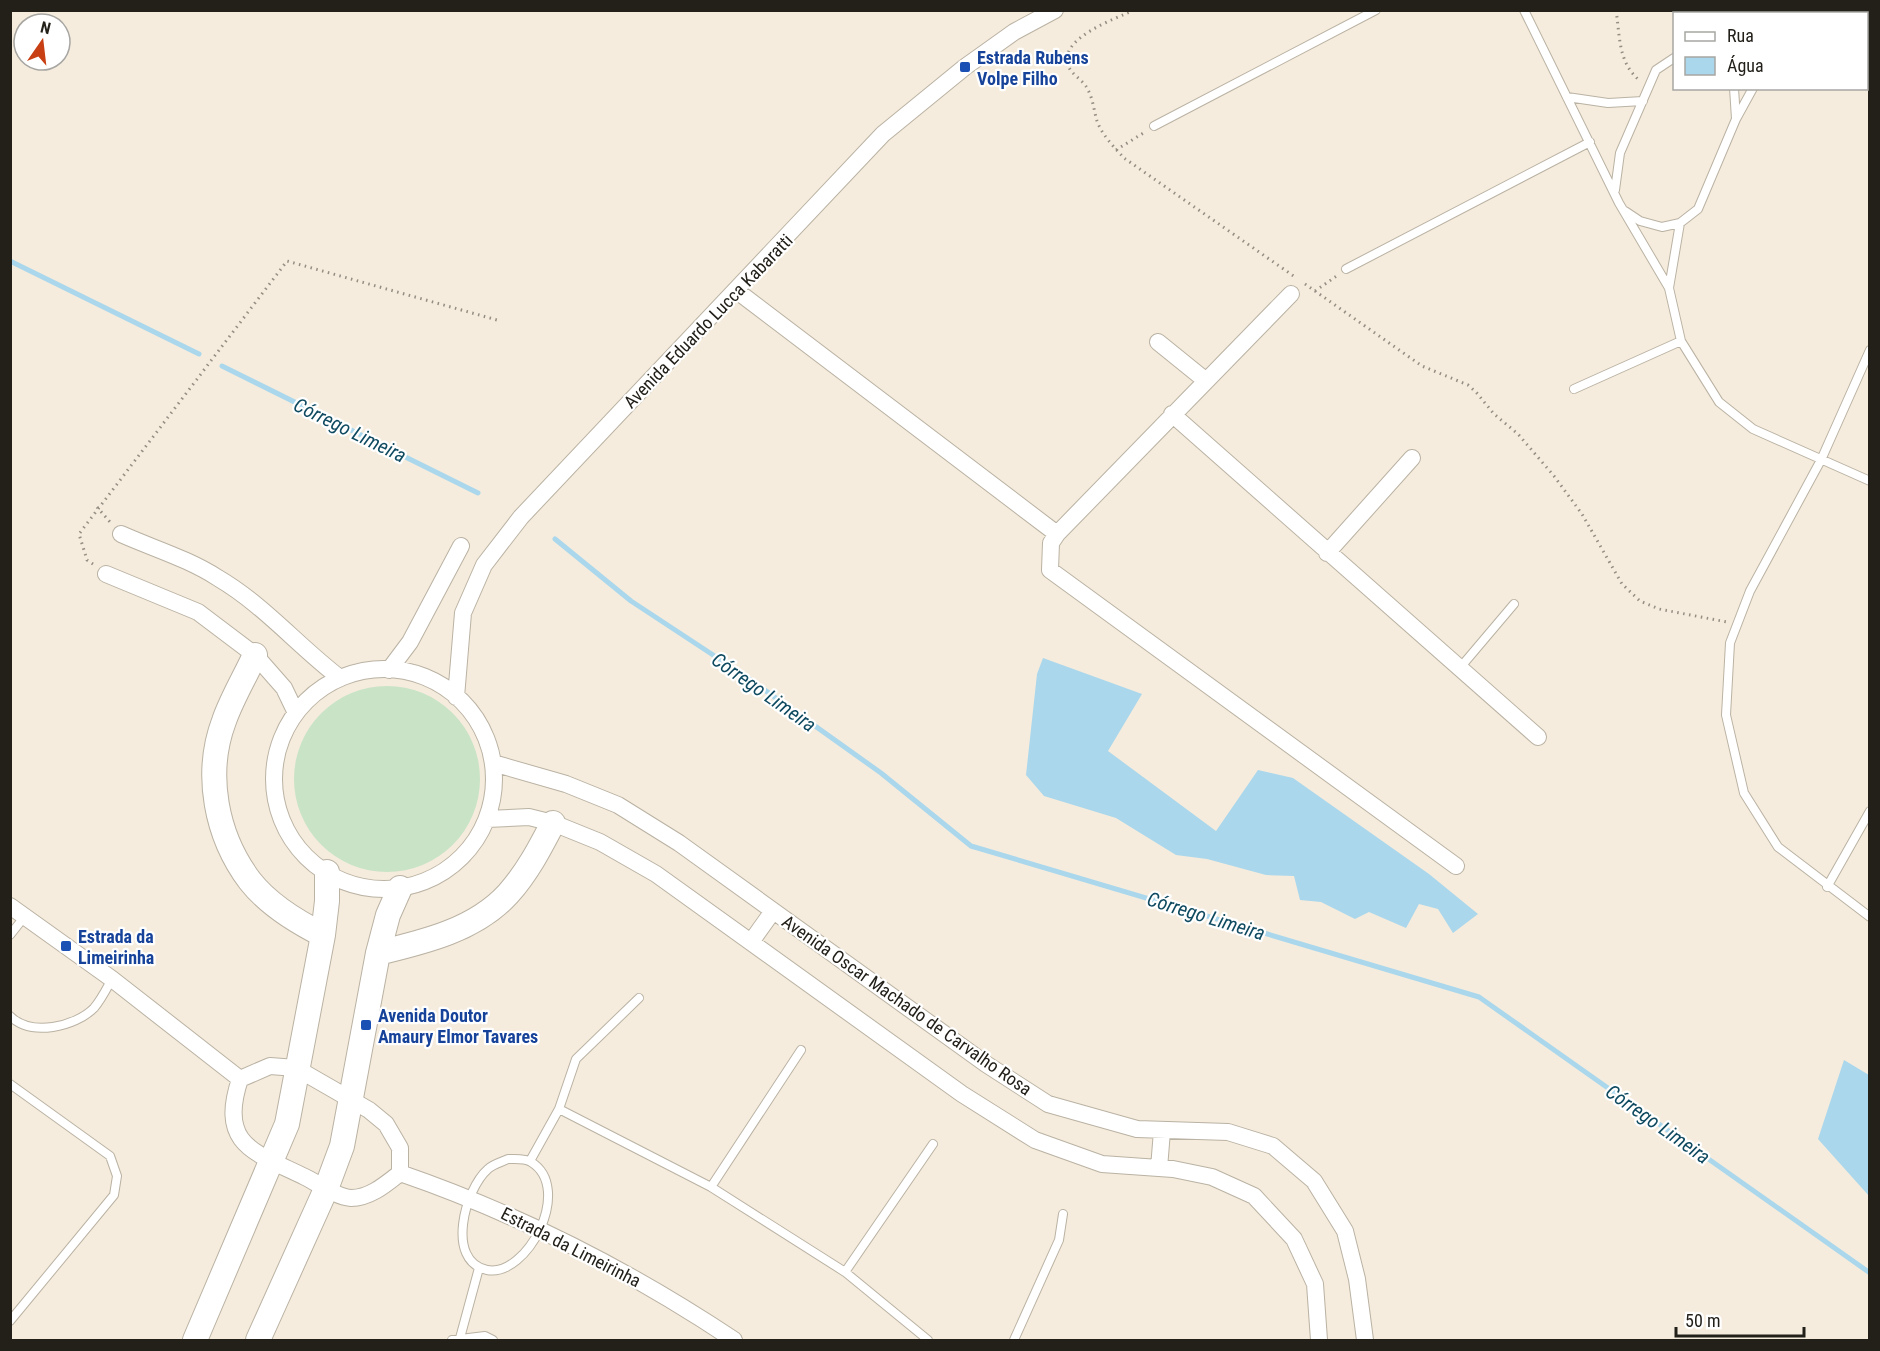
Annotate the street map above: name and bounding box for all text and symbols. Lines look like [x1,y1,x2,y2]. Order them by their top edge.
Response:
north arrow [12,12,72,72]
legend [1673,12,1868,90]
text: N [38,18,53,38]
text: Rua [1727,25,1754,46]
place label: Estrada Rubens Volpe Filho [977,47,1089,89]
text: Água [1727,55,1764,76]
marker: Estrada Rubens Volpe Filho [958,60,972,74]
street label: Avenida Eduardo Lucca Kabaratti [619,230,797,412]
water label: Córrego Limeira [290,392,410,468]
water label: Córrego Limeira [707,647,821,737]
water label: Córrego Limeira [1144,887,1268,945]
street label: Avenida Oscar Machado de Carvalho Rosa [778,910,1036,1100]
place label: Estrada da Limeirinha [78,926,154,968]
marker: Estrada da Limeirinha [59,939,73,953]
place label: Avenida Doutor Amaury Elmor Tavares [378,1005,538,1047]
marker: Avenida Doutor Amaury Elmor Tavares [359,1018,373,1032]
water label: Córrego Limeira [1601,1079,1715,1169]
street label: Estrada da Limeirinha [498,1203,644,1291]
scale bar [1676,1300,1804,1338]
text: 50 m [1685,1310,1720,1331]

